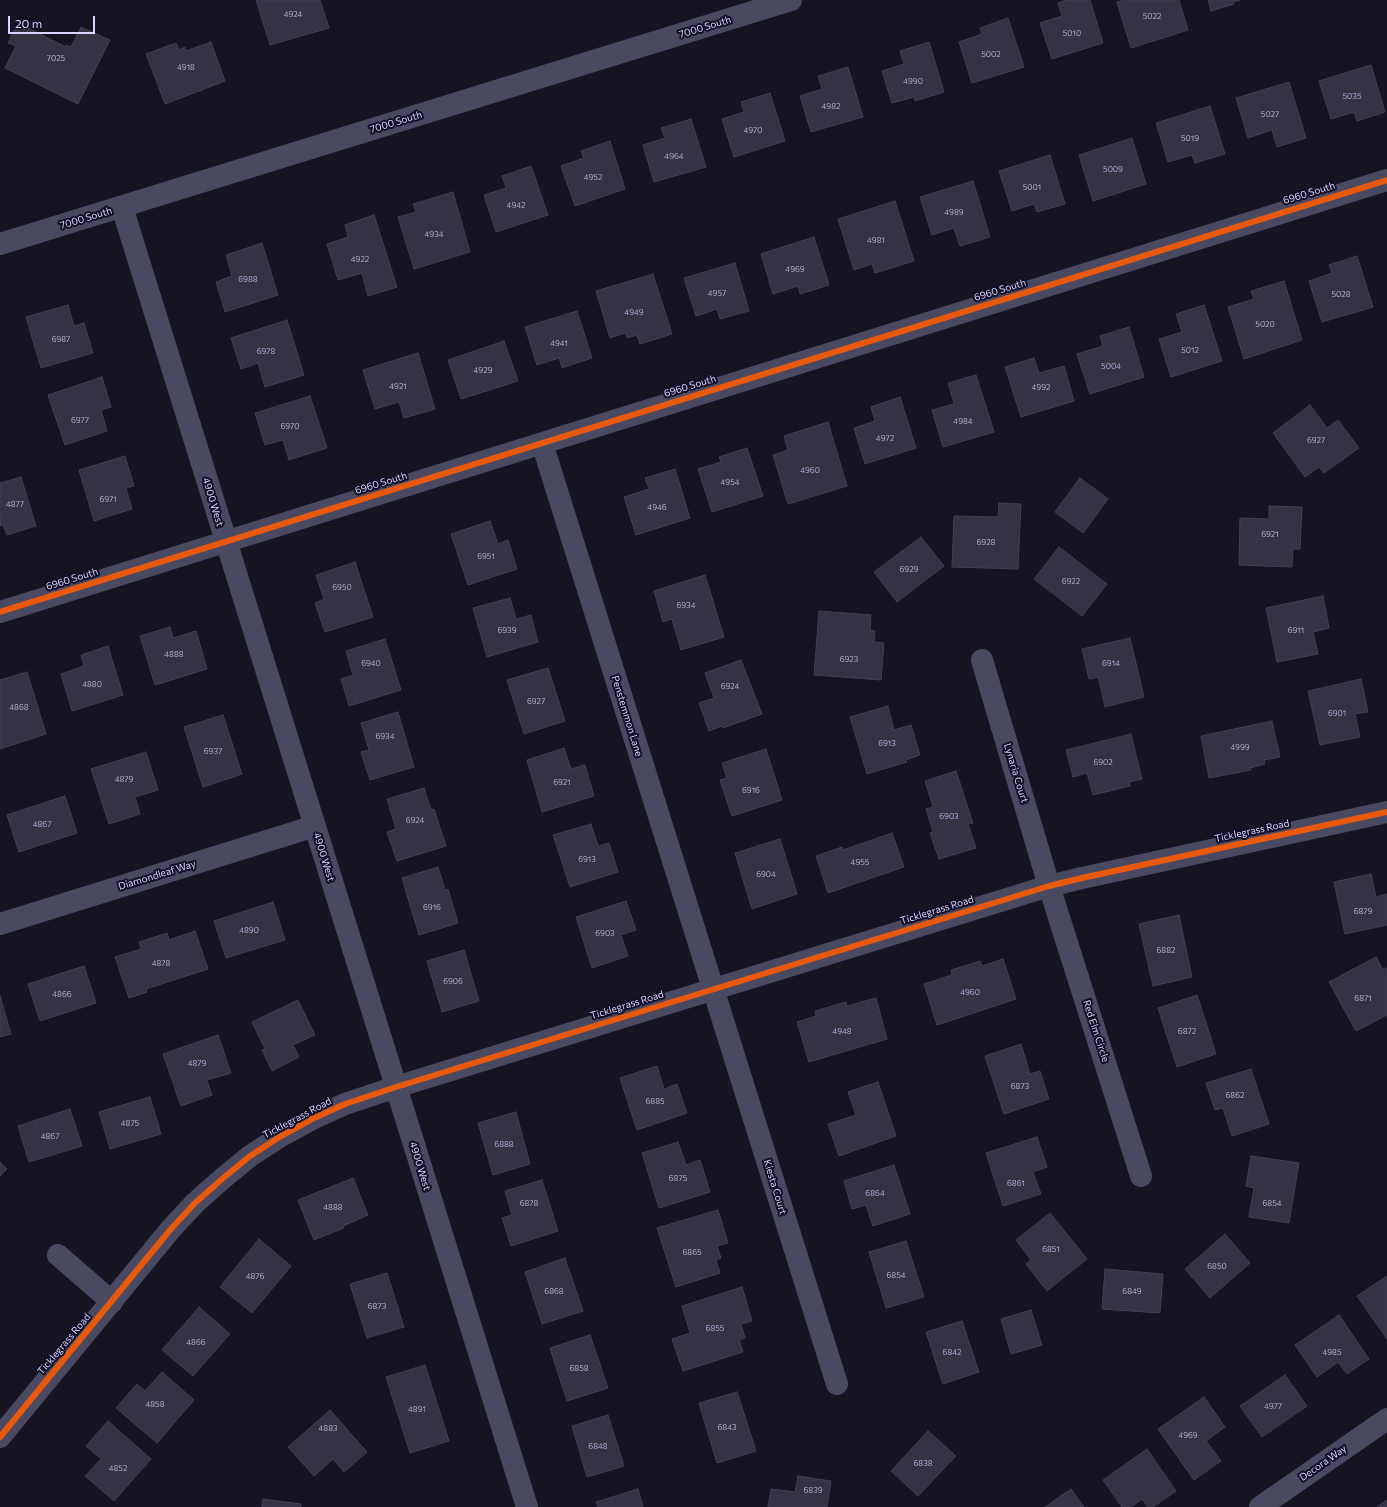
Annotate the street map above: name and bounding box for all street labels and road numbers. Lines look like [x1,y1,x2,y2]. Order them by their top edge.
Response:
street label: 7000 South [677,13,733,41]
street label: 7000 South [368,108,424,136]
street label: 6960 South [1282,179,1336,207]
street label: 7000 South [58,204,114,232]
street label: 6960 South [973,276,1027,304]
street label: 6960 South [663,372,717,400]
street label: 6960 South [354,469,408,497]
street label: 4900 West [200,476,226,528]
street label: 6960 South [45,565,99,593]
street label: Penstemmon Lane [609,674,645,758]
street label: Lynaria Court [1001,742,1031,804]
street label: Ticklegrass Road [1214,817,1290,845]
street label: 4900 West [311,831,337,883]
street label: Diamondleaf Way [117,858,197,892]
street label: Ticklegrass Road [899,893,975,927]
street label: Ticklegrass Road [589,988,665,1022]
street label: Red Elm Circle [1080,998,1112,1064]
street label: Ticklegrass Road [261,1095,333,1141]
street label: 4900 West [407,1140,433,1192]
street label: Kiesta Court [761,1158,789,1216]
street label: Ticklegrass Road [35,1311,93,1377]
street label: Decora Way [1297,1442,1349,1484]

